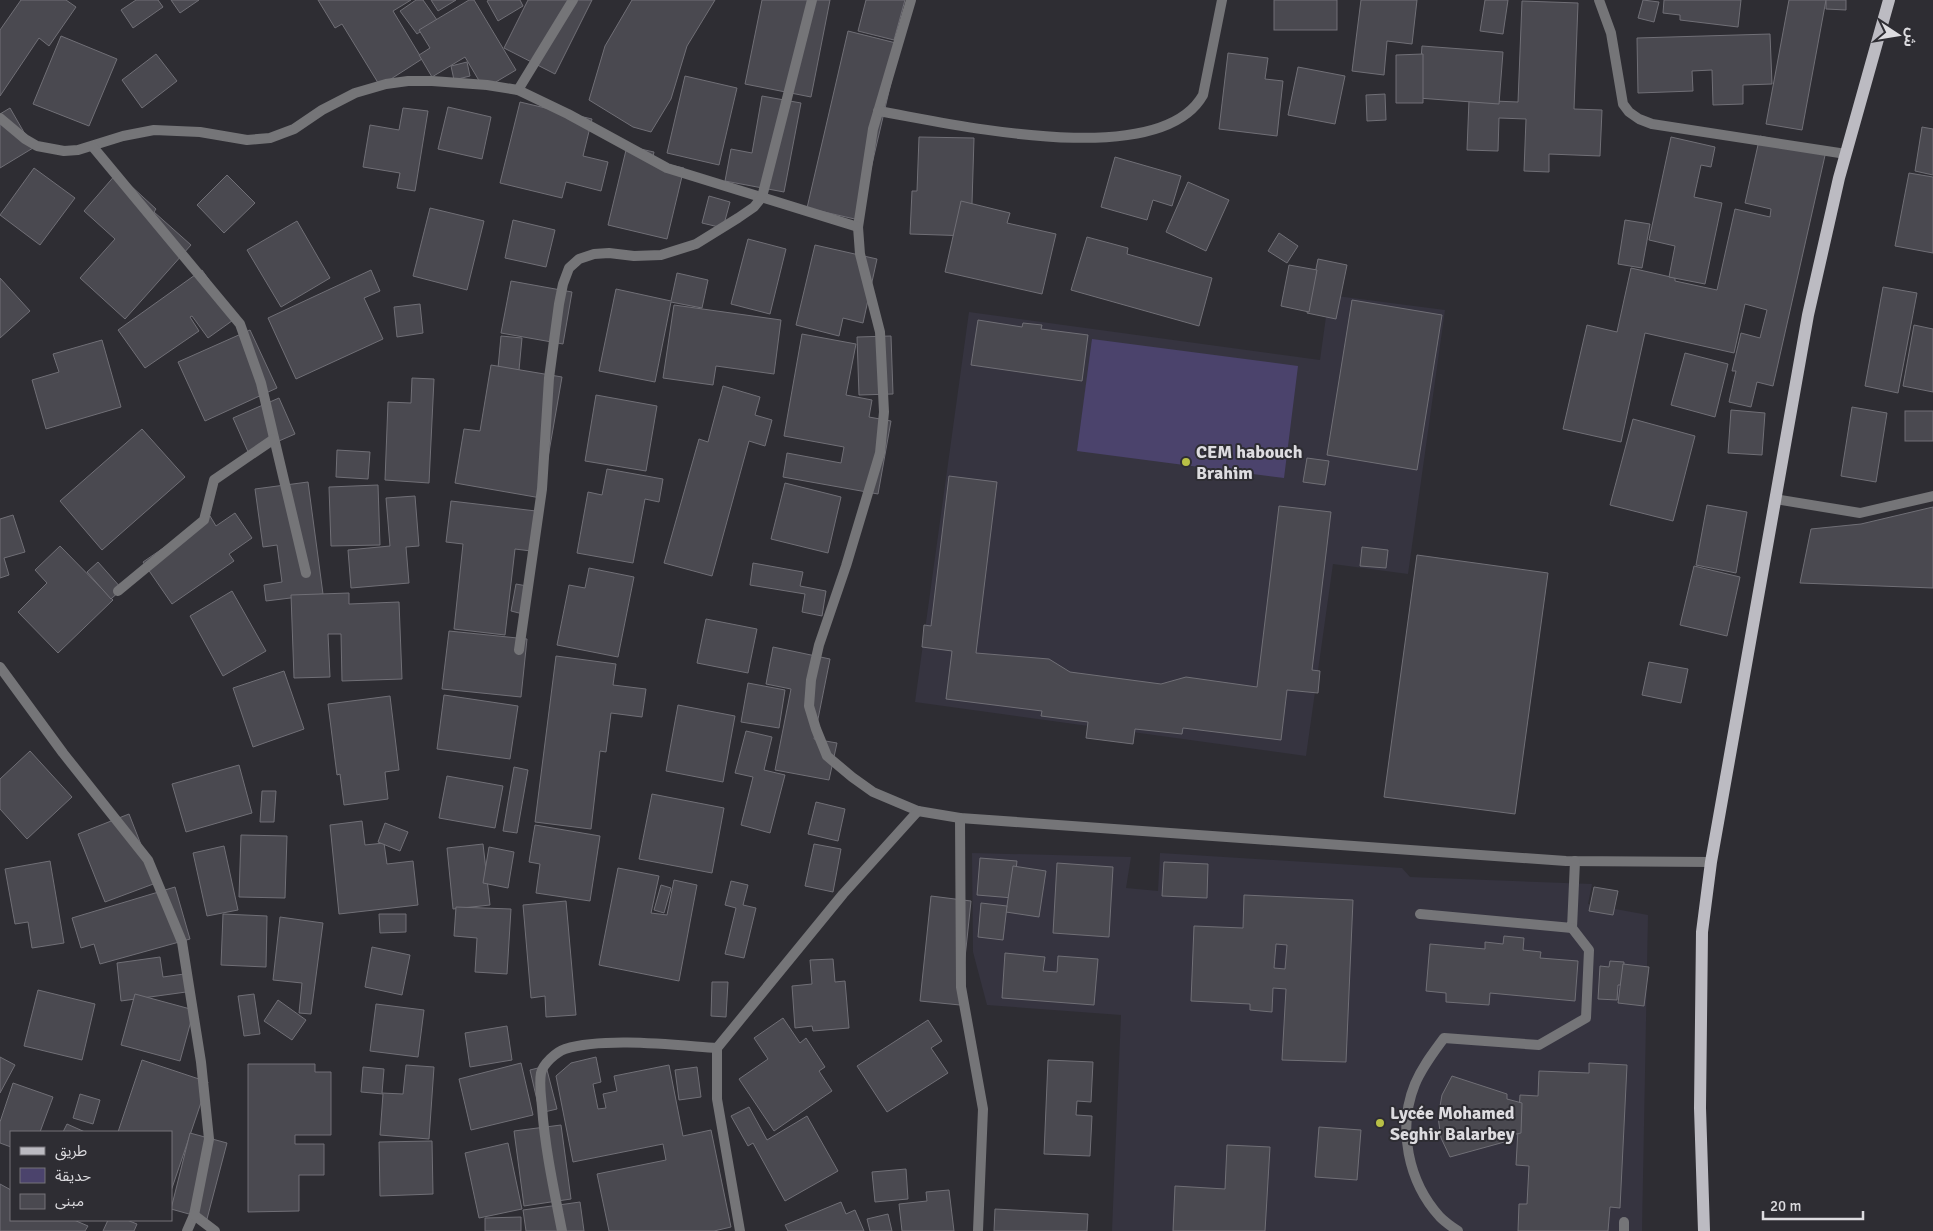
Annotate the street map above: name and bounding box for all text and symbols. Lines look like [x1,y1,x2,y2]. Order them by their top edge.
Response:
north arrow [1873,10,1923,60]
text: ش [1900,26,1921,49]
place label: CEM habouch Brahim [1196,441,1303,484]
marker: CEM habouch Brahim [1180,456,1192,468]
place label: Lycée Mohamed Seghir Balarbey [1390,1102,1515,1145]
marker: Lycée Mohamed Seghir Balarbey [1374,1117,1386,1129]
legend [10,1131,172,1221]
text: طريق [55,1142,87,1161]
text: حديقة [55,1167,91,1185]
scale bar [1763,1188,1863,1220]
text: مبنى [55,1192,84,1210]
text: 20 m [1770,1197,1801,1215]

